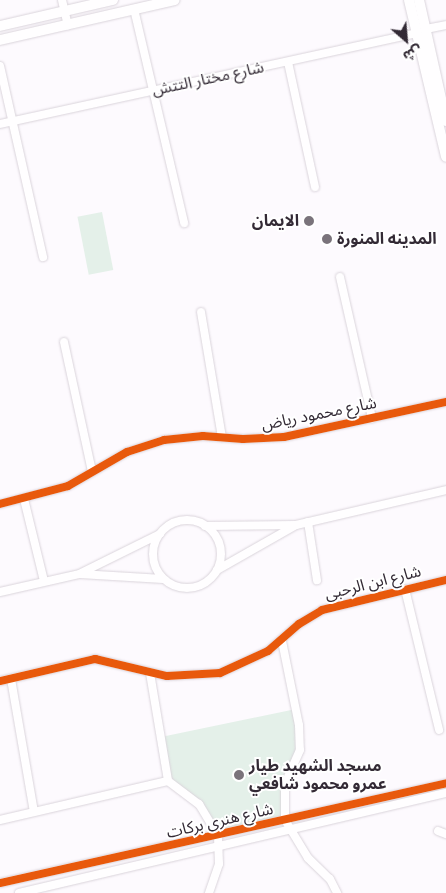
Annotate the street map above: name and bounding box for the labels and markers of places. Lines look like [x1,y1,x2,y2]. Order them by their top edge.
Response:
place label: الايمان [252,211,299,231]
marker: الايمان [303,215,315,227]
place label: المدينه المنورة [337,229,437,249]
marker: المدينه المنورة [321,233,333,245]
place label: مسجد الشهيد طيار عمرو محمود شافعي [249,756,387,794]
marker: مسجد الشهيد طيار عمرو محمود شافعي [233,769,245,781]

